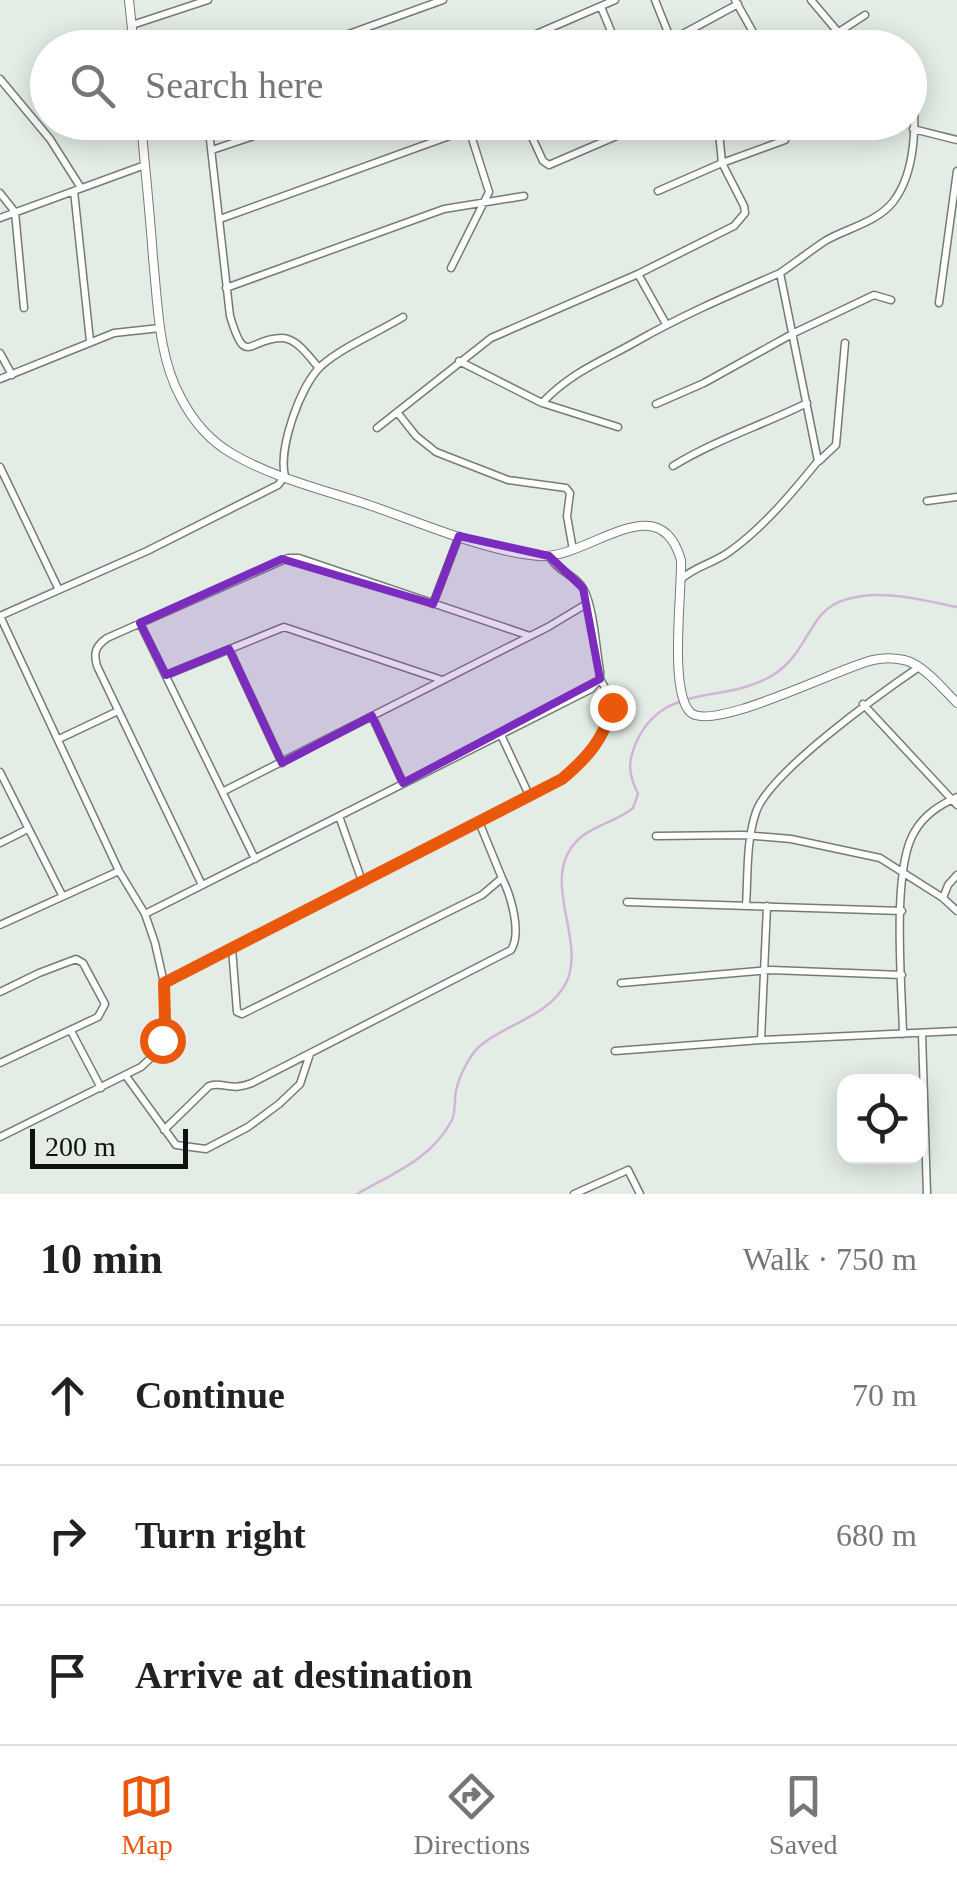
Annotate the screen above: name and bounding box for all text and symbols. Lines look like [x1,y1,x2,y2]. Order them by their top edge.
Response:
search box [30,30,927,140]
icon: search [65,58,120,113]
text: Search here [145,64,323,106]
route end [590,685,636,731]
route start [140,1018,186,1064]
map controls [837,1074,927,1164]
button: locate [837,1074,927,1164]
scale bar [30,1124,188,1168]
text: 200 m [45,1131,116,1162]
text: 10 min [40,1236,163,1282]
text: Walk · 750 m [743,1241,917,1277]
icon: ahead [40,1368,95,1423]
text: Continue [135,1374,285,1416]
text: 70 m [852,1377,917,1413]
icon: right [40,1508,95,1563]
text: Turn right [135,1514,306,1556]
text: 680 m [836,1517,917,1553]
icon: arrive [40,1648,95,1703]
text: Arrive at destination [135,1654,473,1696]
tab: Map [119,1769,174,1861]
tab: Directions [413,1769,530,1861]
tab: Saved [769,1769,838,1861]

